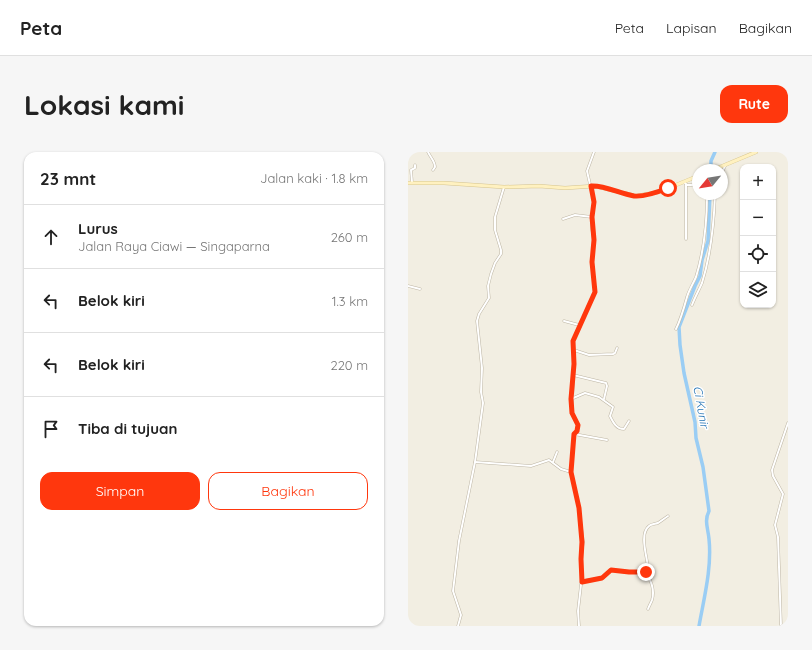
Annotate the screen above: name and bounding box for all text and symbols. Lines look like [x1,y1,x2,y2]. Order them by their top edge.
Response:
text: Peta [20,16,62,40]
text: Peta [615,19,644,37]
text: Lapisan [666,19,717,37]
text: Bagikan [739,19,792,37]
button: Rute [720,85,788,123]
text: Lokasi kami [24,87,184,122]
north arrow [692,164,728,200]
map controls [740,164,776,308]
button: + [740,164,776,200]
text: 23 mnt [40,168,96,189]
text: Jalan kaki · 1.8 km [260,170,368,186]
route start [659,179,677,197]
button: − [740,200,776,236]
text: Lurus [78,219,118,238]
icon: ahead [40,226,62,248]
text: 260 m [331,229,368,245]
button: locate [740,236,776,272]
text: Jalan Raya Ciawi — Singaparna [78,238,270,254]
button: layers [740,272,776,308]
icon: left [40,290,62,312]
text: Belok kiri [78,291,145,310]
text: 1.3 km [332,293,368,309]
icon: left [40,354,62,376]
text: Belok kiri [78,355,145,374]
text: 220 m [330,357,368,373]
water label: Ci Kunir [690,385,713,431]
icon: arrive [40,418,62,440]
text: Tiba di tujuan [78,419,177,438]
button: Simpan [40,472,200,510]
button: Bagikan [208,472,368,510]
route end [637,563,655,581]

